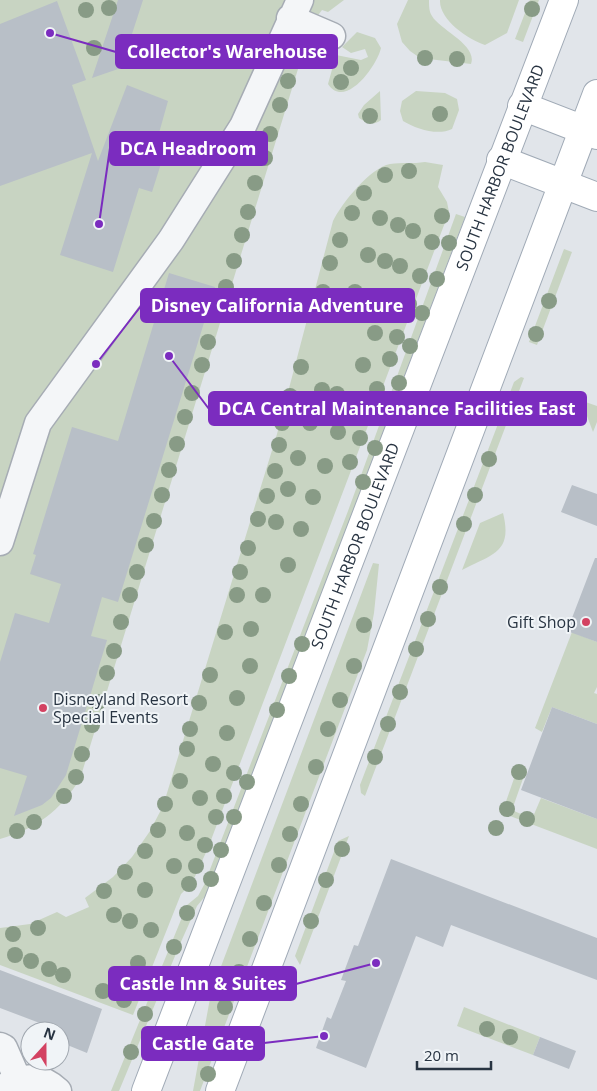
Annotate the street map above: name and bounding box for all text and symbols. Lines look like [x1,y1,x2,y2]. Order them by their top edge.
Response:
callout: Collector's Warehouse [116,35,337,68]
text: Collector's Warehouse [127,39,327,63]
street label: SOUTH HARBOR BOULEVARD [450,61,549,274]
callout: DCA Headroom [110,132,267,165]
text: DCA Headroom [120,136,256,160]
callout: Disney California Adventure [141,289,414,322]
text: Disney California Adventure [151,293,403,317]
callout: DCA Central Maintenance Facilities East [209,392,586,425]
text: DCA Central Maintenance Facilities East [218,396,576,420]
street label: SOUTH HARBOR BOULEVARD [305,439,404,652]
place label: Gift Shop [507,611,576,633]
marker: Gift Shop [580,616,592,628]
place label: Disneyland Resort Special Events [53,688,188,728]
marker: Disneyland Resort Special Events [37,702,49,714]
callout: Castle Inn & Suites [109,967,296,1000]
text: Castle Inn & Suites [119,971,287,995]
north arrow [20,1021,70,1071]
text: N [41,1022,59,1044]
callout: Castle Gate [142,1027,264,1060]
text: Castle Gate [152,1031,254,1055]
scale bar [417,1038,491,1070]
text: 20 m [424,1045,459,1065]

